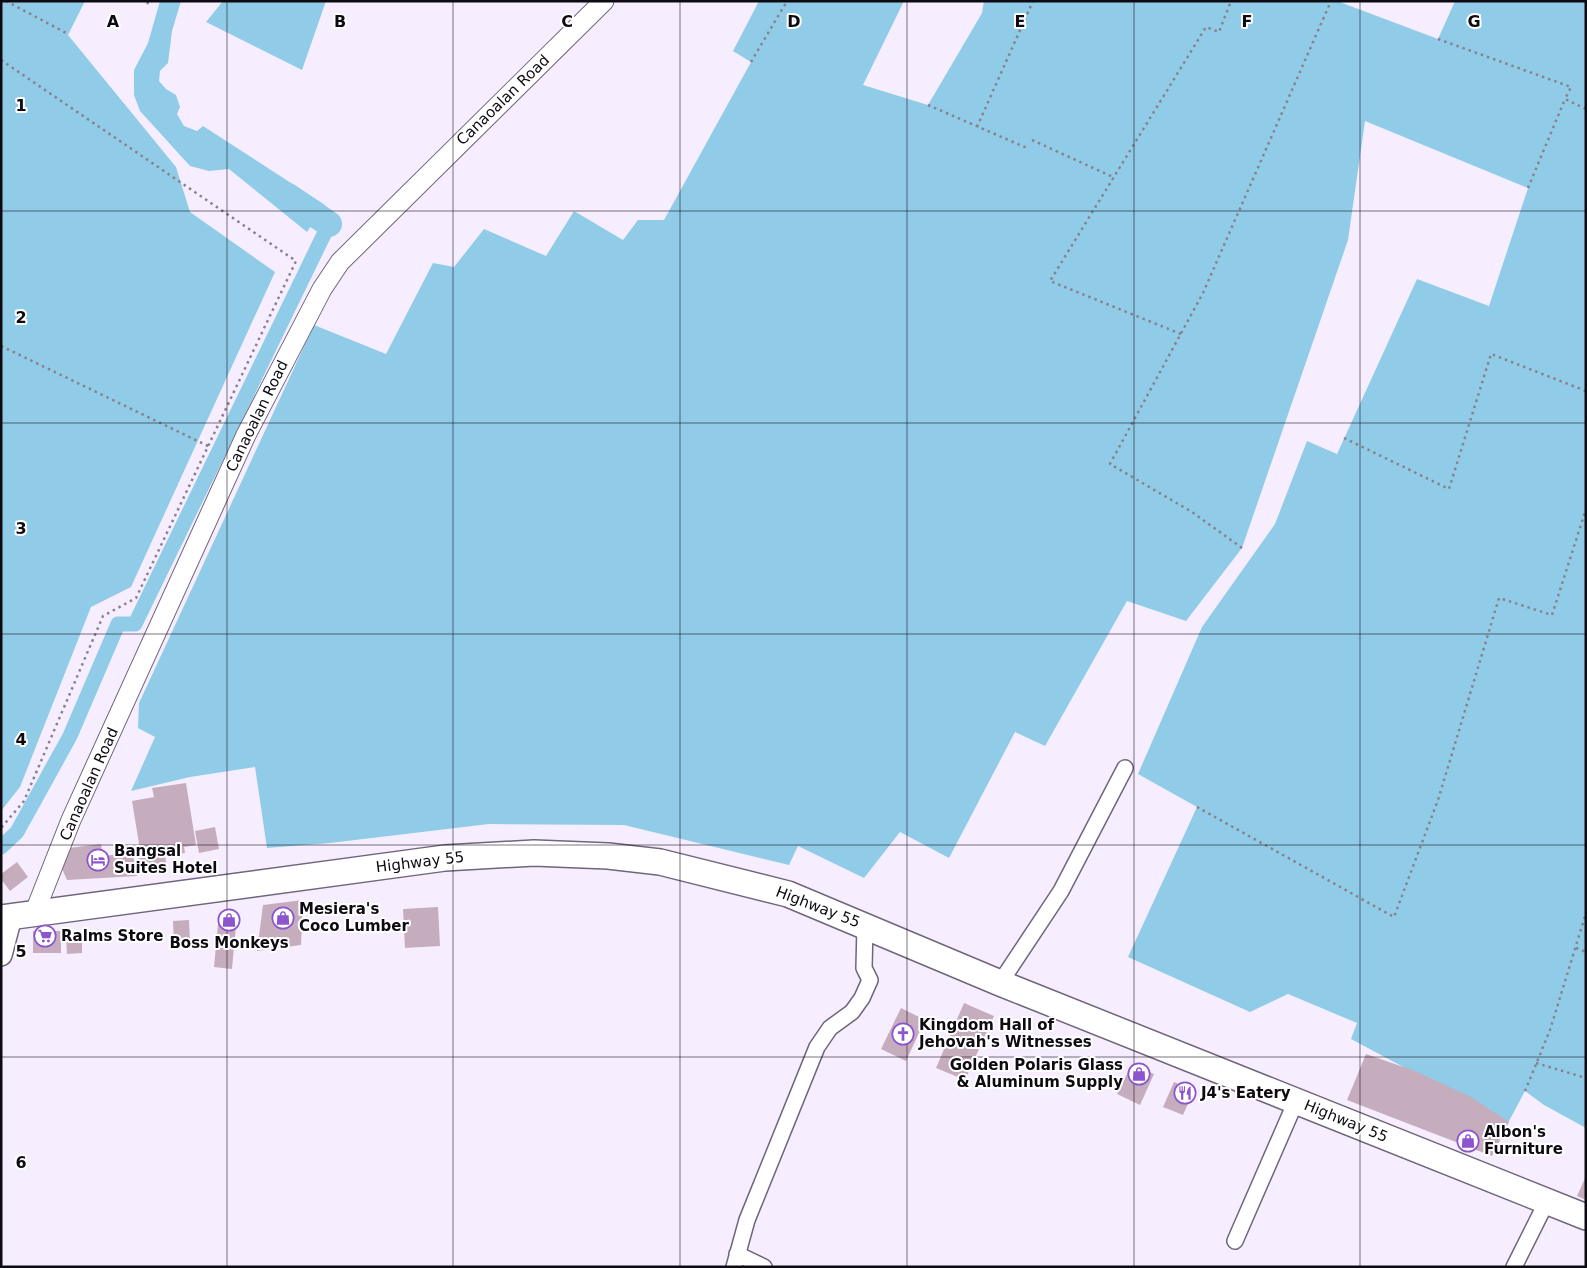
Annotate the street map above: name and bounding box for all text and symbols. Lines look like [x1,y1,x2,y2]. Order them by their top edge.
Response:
text: A [107,12,120,31]
text: B [334,12,346,31]
text: C [561,12,573,31]
text: D [787,12,801,31]
text: E [1015,12,1025,31]
text: F [1242,12,1252,31]
text: G [1467,12,1481,31]
street label: Canaoalan Road [453,51,553,149]
text: 1 [15,96,27,115]
text: 2 [15,308,27,327]
street label: Canaoalan Road [222,357,292,475]
text: 3 [15,519,27,538]
street label: Canaoalan Road [56,725,122,843]
text: 4 [15,730,27,749]
place label: Bangsal Suites Hotel [114,842,217,877]
hotel icon: Bangsal Suites Hotel [86,848,110,872]
street label: Highway 55 [375,848,465,876]
street label: Highway 55 [773,883,863,931]
place label: Mesiera's Coco Lumber [299,900,410,935]
shop icon: Mesiera's Coco Lumber [271,906,295,930]
shop icon: Boss Monkeys [217,908,241,932]
supermarket icon: Ralms Store [33,924,57,948]
place label: Ralms Store [61,927,163,945]
place label: Boss Monkeys [169,934,289,952]
text: 5 [15,942,27,961]
place label: Kingdom Hall of Jehovah's Witnesses [918,1016,1092,1051]
church icon: Kingdom Hall of Jehovah's Witnesses [891,1022,915,1046]
place label: Golden Polaris Glass & Aluminum Supply [950,1056,1123,1091]
shop icon: Golden Polaris Glass & Aluminum Supply [1127,1062,1151,1086]
restaurant icon: J4's Eatery [1173,1081,1197,1105]
place label: J4's Eatery [1200,1084,1291,1102]
street label: Highway 55 [1302,1096,1390,1146]
place label: Albon's Furniture [1484,1123,1563,1158]
shop icon: Albon's Furniture [1456,1129,1480,1153]
text: 6 [15,1153,27,1172]

